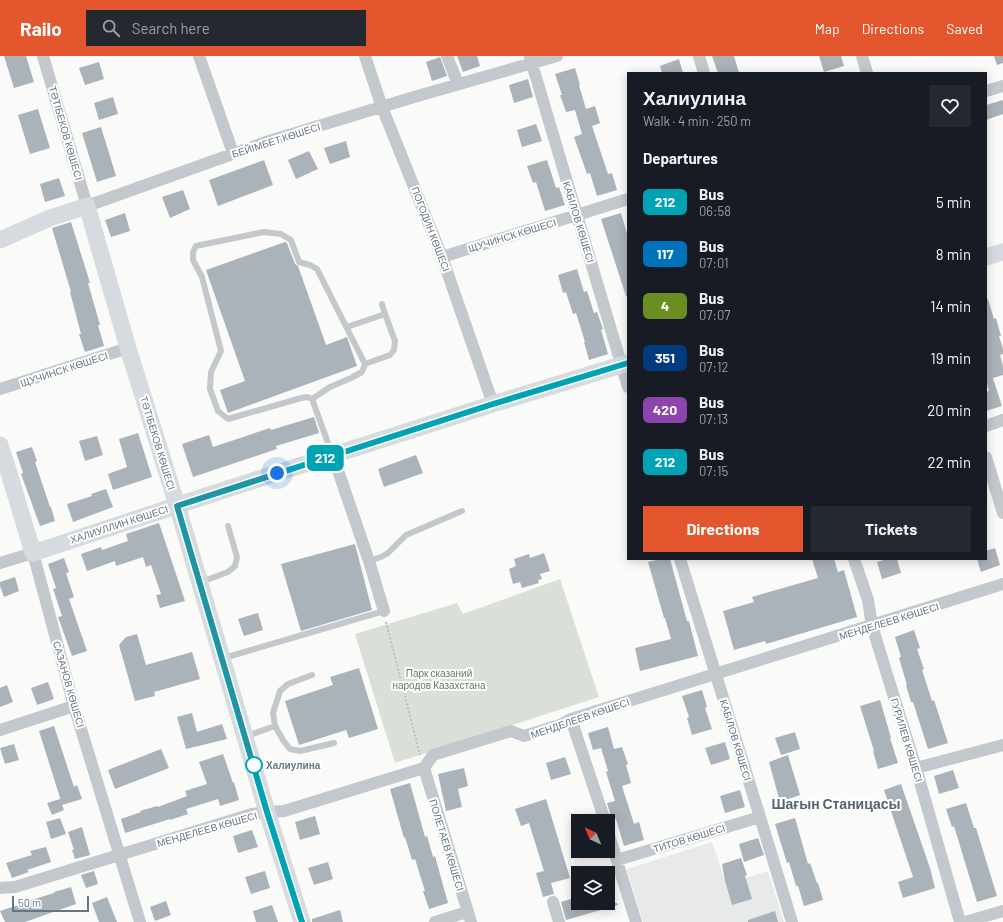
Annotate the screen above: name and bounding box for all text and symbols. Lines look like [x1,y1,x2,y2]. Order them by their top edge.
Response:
search box [86,10,366,46]
text: Railo [20,17,62,40]
icon: search [100,17,122,39]
text: Search here [132,19,210,37]
text: Map [815,20,840,37]
text: Directions [862,20,924,37]
text: Saved [946,20,983,37]
street label: ТӘТІБЕКОВ КӨШЕСІ [47,85,85,181]
button: heart [929,85,971,127]
text: Халиулина [643,86,746,109]
text: Walk · 4 min · 250 m [643,113,751,129]
street label: БЕЙІМБЕТ КӨШЕСІ [230,120,322,160]
text: Departures [643,149,718,167]
street label: КАБІЛОВ КӨШЕСІ [561,180,597,264]
street label: ПОГОДИН КӨШЕСІ [409,185,453,273]
text: Bus [699,185,724,203]
text: 212 [655,193,675,210]
text: 5 min [936,193,971,211]
text: 06:58 [699,203,731,219]
street label: ЩУЧИНСК КӨШЕСІ [467,216,557,254]
text: Bus [699,237,724,255]
text: 117 [657,245,673,262]
text: 8 min [936,245,971,263]
text: 07:01 [699,255,728,271]
text: Bus [699,289,724,307]
text: 4 [661,297,669,314]
text: 14 min [930,297,971,315]
text: 07:07 [699,307,730,323]
text: Bus [699,341,724,359]
street label: ЩУЧИНСК КӨШЕСІ [19,349,109,389]
text: 351 [655,349,675,366]
text: 19 min [931,349,971,367]
text: 07:12 [699,359,728,375]
text: Bus [699,393,724,411]
street label: ТӘТІБЕКОВ КӨШЕСІ [138,395,178,491]
text: 420 [653,401,677,418]
text: 20 min [927,401,971,419]
text: 07:13 [699,411,728,427]
line badge: 212 [302,445,348,471]
text: Bus [699,445,724,463]
text: 212 [315,449,335,466]
text: 212 [655,453,675,470]
text: 22 min [928,453,971,471]
your location [267,463,287,483]
text: 07:15 [699,463,728,479]
street label: ХАЛИУЛЛИН КӨШЕСІ [68,502,170,546]
button: Directions [643,506,803,552]
button: Tickets [811,506,971,552]
street label: МЕНДЕЛЕЕВ КӨШЕСІ [838,600,940,642]
street label: САЗАНОВ КӨШЕСІ [51,639,87,729]
park label: Парк сказаний народов Казахстана [392,667,486,691]
street label: МЕНДЕЛЕЕВ КӨШЕСІ [529,695,631,741]
street label: ГУРИЛЕВ КӨШЕСІ [889,697,925,783]
street label: КАБІЛОВ КӨШЕСІ [718,698,754,782]
marker: Халиулина [245,756,263,774]
place label: Халиулина [266,759,321,771]
district label: Шағын Станицасы [771,795,901,812]
street label: ПОЛЕТАЕВ КӨШЕСІ [427,798,467,892]
street label: МЕНДЕЛЕЕВ КӨШЕСІ [156,809,258,849]
north arrow [571,814,615,858]
map controls [571,814,615,910]
street label: ТИТОВ КӨШЕСІ [651,821,727,855]
button: layers [571,866,615,910]
scale bar [12,894,89,913]
text: 50 m [18,896,41,909]

